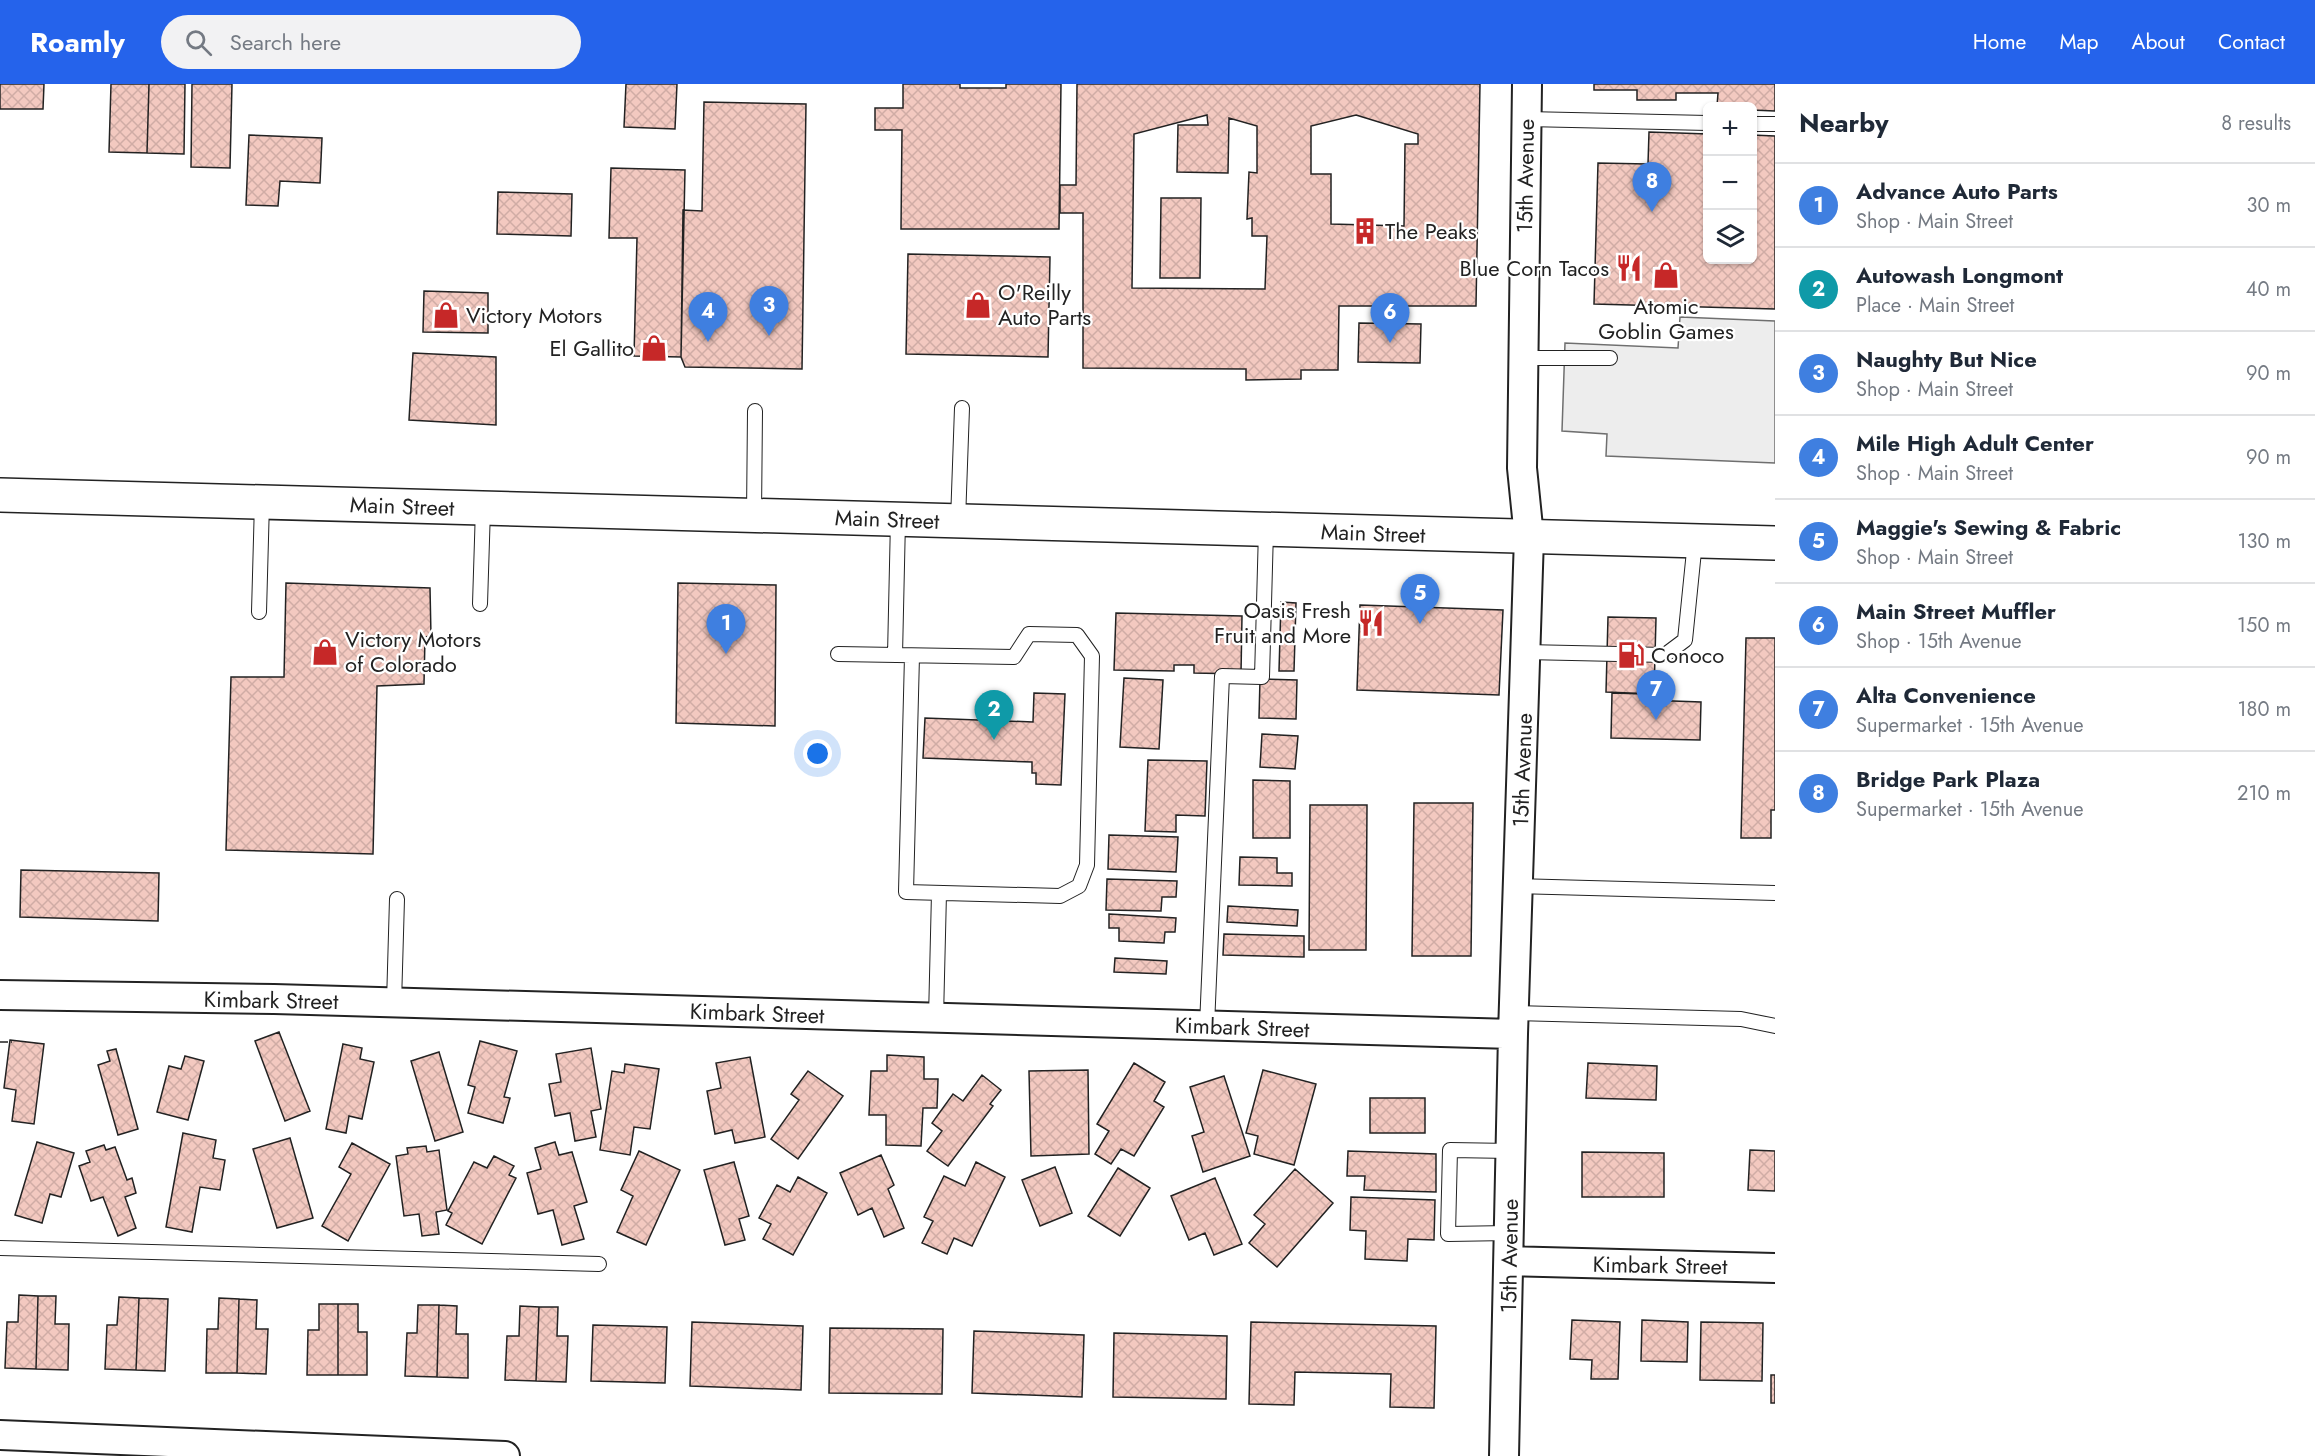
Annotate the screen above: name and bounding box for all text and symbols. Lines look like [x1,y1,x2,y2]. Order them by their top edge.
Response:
search box [161,15,581,69]
text: Roamly [30,22,125,63]
icon: search [182,26,215,59]
text: Search here [230,26,341,58]
text: Home [1973,27,2026,57]
text: Map [2059,27,2099,57]
text: About [2132,27,2185,57]
text: Contact [2218,27,2285,57]
map controls [1703,102,1757,264]
button: + [1703,102,1757,156]
text: Nearby [1799,104,1888,142]
text: 8 results [2221,109,2291,138]
street label: 15th Avenue [1508,119,1542,233]
button: − [1703,156,1757,210]
pin: 8 [1632,162,1672,212]
text: Advance Auto Parts [1856,175,2058,207]
text: 1 [1813,191,1824,220]
text: 30 m [2246,191,2291,220]
text: Shop · Main Street [1856,207,2013,236]
button: layers [1703,210,1757,264]
place label: The Peaks [1385,215,1477,247]
building icon: The Peaks [1350,216,1380,246]
place label: Blue Corn Tacos [1459,252,1609,284]
restaurant icon: Blue Corn Tacos [1614,253,1644,283]
text: Autowash Longmont [1856,259,2063,291]
shop icon: Atomic Goblin Games [1651,260,1681,290]
text: 2 [1812,275,1825,304]
text: 40 m [2246,275,2291,304]
place label: O'Reilly Auto Parts [998,276,1091,333]
pin: 3 [750,286,788,336]
shop icon: O'Reilly Auto Parts [963,290,993,320]
place label: Atomic Goblin Games [1598,290,1734,347]
text: Place · Main Street [1856,291,2014,320]
pin: 4 [688,292,728,342]
pin: 6 [1370,294,1410,343]
place label: Victory Motors [466,299,602,331]
shop icon: Victory Motors [431,300,461,330]
place label: El Gallito [549,332,634,364]
shop icon: El Gallito [639,333,669,363]
text: Naughty But Nice [1856,343,2037,375]
text: 3 [1812,359,1825,388]
text: 90 m [2246,359,2291,388]
text: Shop · Main Street [1856,375,2013,404]
text: Mile High Adult Center [1856,427,2094,459]
text: 4 [1812,443,1825,472]
text: 90 m [2246,443,2291,472]
text: Shop · Main Street [1856,459,2013,488]
street label: Main Street [349,488,456,524]
street label: Main Street [834,501,941,537]
text: Maggie's Sewing & Fabric [1856,511,2121,543]
street label: Main Street [1320,515,1427,551]
text: 5 [1812,527,1825,556]
text: 130 m [2237,527,2291,556]
text: Shop · Main Street [1856,543,2013,572]
pin: 5 [1400,574,1440,624]
place label: Oasis Fresh Fruit and More [1214,594,1351,651]
text: Main Street Muffler [1856,595,2056,627]
pin: 1 [706,604,746,654]
restaurant icon: Oasis Fresh Fruit and More [1356,608,1386,638]
text: 6 [1812,611,1825,640]
text: 150 m [2237,611,2291,640]
place label: Victory Motors of Colorado [345,623,481,680]
text: Shop · 15th Avenue [1856,627,2022,656]
shop icon: Victory Motors of Colorado [310,637,340,667]
place label: Conoco [1651,639,1724,671]
fuel station icon: Conoco [1616,640,1646,670]
pin: 7 [1636,670,1676,720]
text: Alta Convenience [1856,679,2036,711]
pin: 2 [974,690,1014,740]
text: 7 [1812,695,1825,724]
text: 180 m [2237,695,2291,724]
text: Supermarket · 15th Avenue [1856,711,2084,740]
street label: 15th Avenue [1504,712,1540,828]
your location [803,739,832,768]
text: Bridge Park Plaza [1856,763,2040,795]
text: 8 [1812,779,1825,808]
text: 210 m [2237,779,2291,808]
text: Supermarket · 15th Avenue [1856,795,2084,824]
street label: Kimbark Street [203,983,339,1017]
street label: Kimbark Street [689,995,826,1031]
street label: Kimbark Street [1174,1009,1311,1045]
street label: 15th Avenue [1492,1199,1526,1313]
street label: Kimbark Street [1592,1248,1728,1282]

